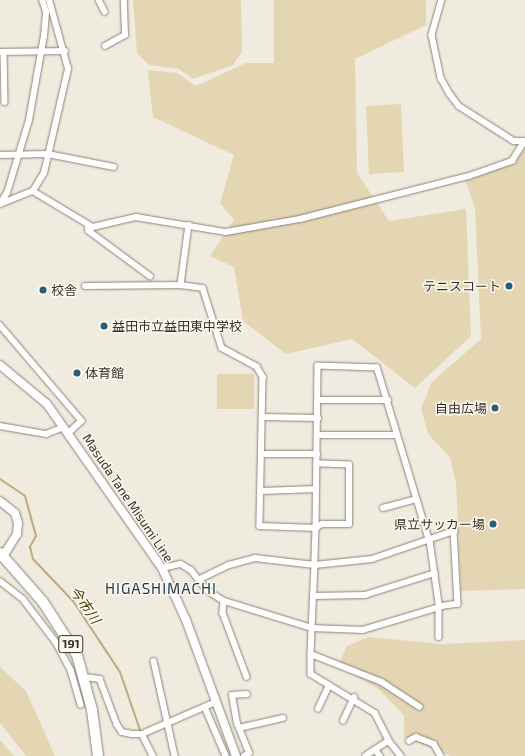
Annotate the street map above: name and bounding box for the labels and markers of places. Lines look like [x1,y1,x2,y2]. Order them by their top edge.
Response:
place label: テニスコート [423,278,501,294]
marker: テニスコート [504,281,514,291]
place label: 校舎 [51,282,77,298]
marker: 校舎 [38,285,48,295]
place label: 益田市立益田東中学校 [112,318,242,334]
marker: 益田市立益田東中学校 [99,321,109,331]
place label: 体育館 [85,365,124,381]
marker: 体育館 [72,368,82,378]
place label: 自由広場 [435,400,487,416]
marker: 自由広場 [490,403,500,413]
place label: 県立サッカー場 [394,516,485,532]
marker: 県立サッカー場 [488,519,498,529]

